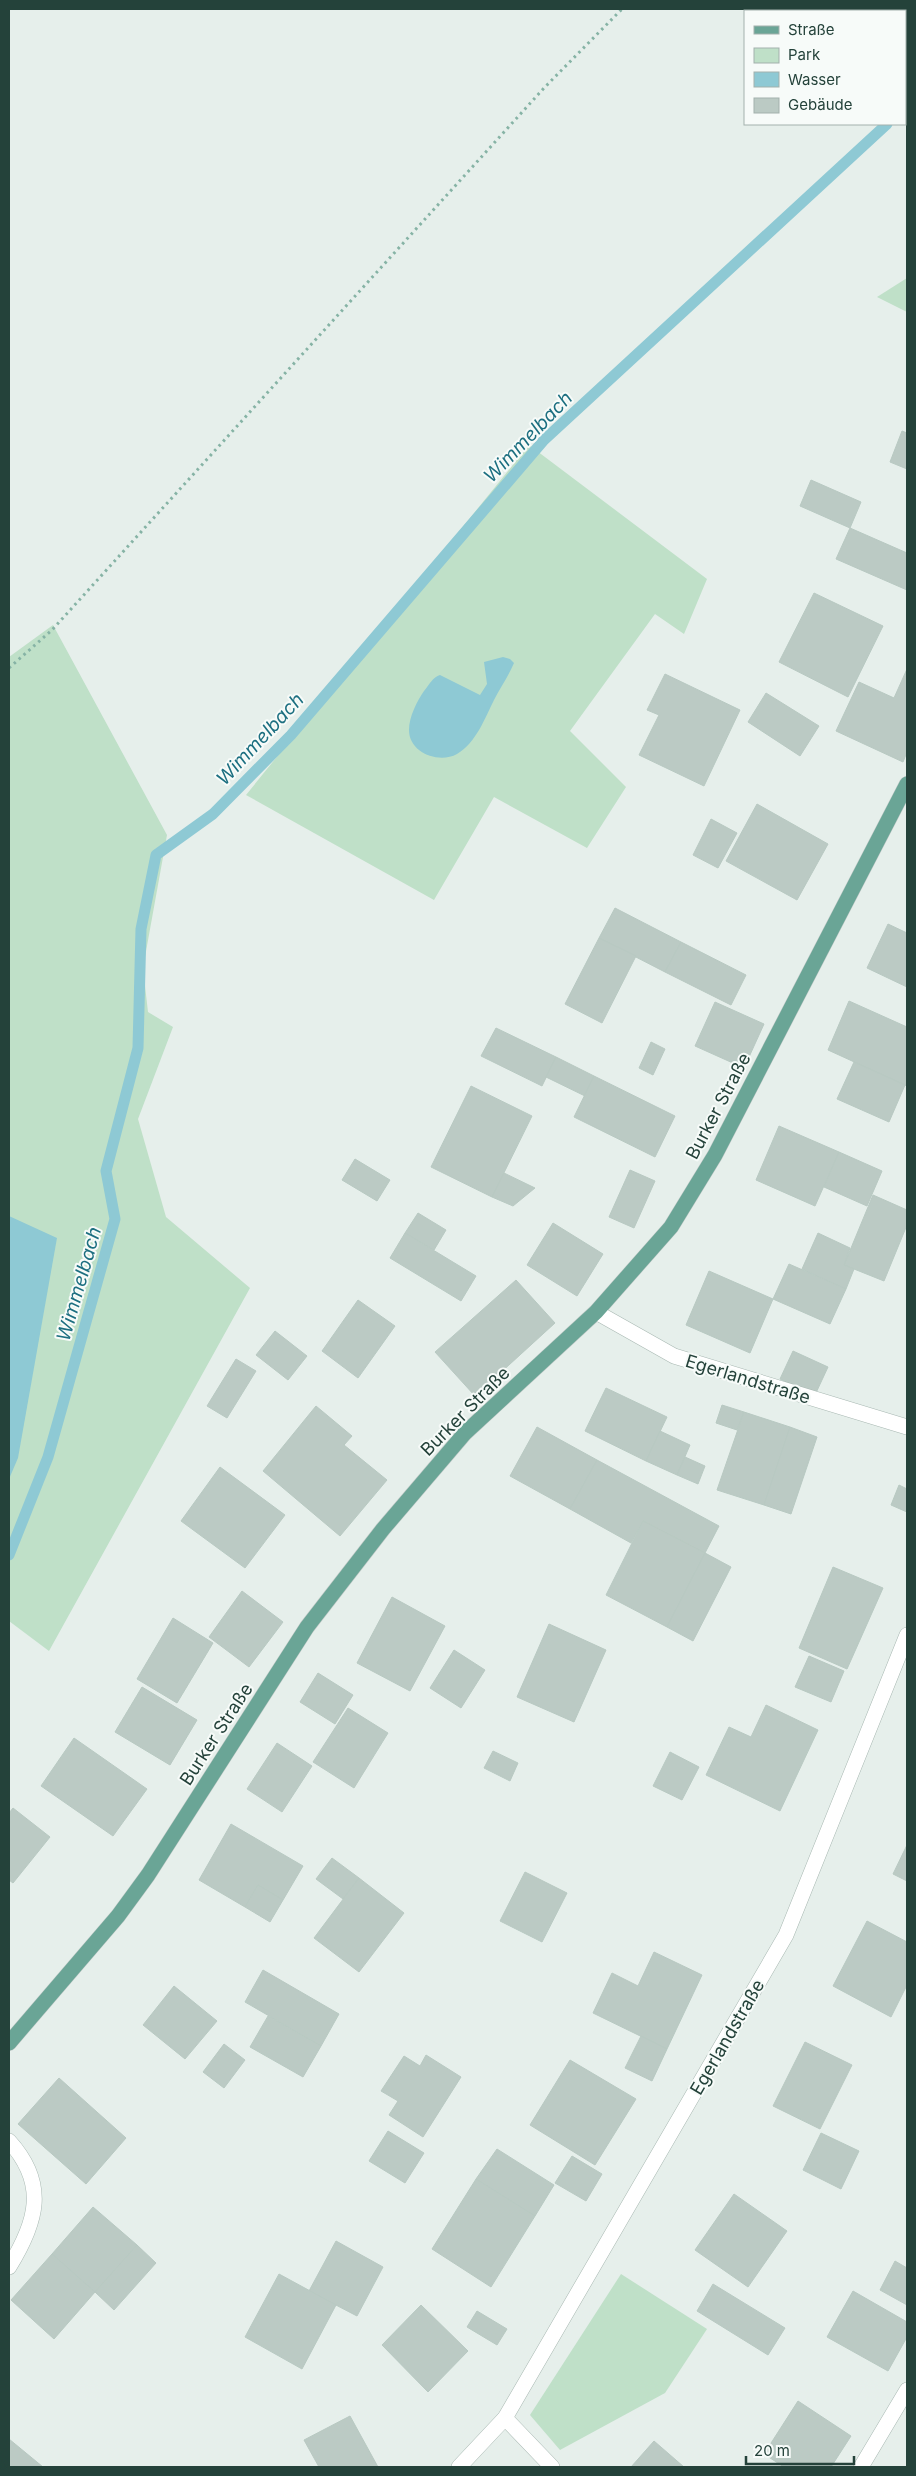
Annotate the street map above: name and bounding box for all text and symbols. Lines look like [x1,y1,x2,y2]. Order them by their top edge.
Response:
legend [744,10,906,125]
text: Straße [788,20,835,39]
text: Park [788,45,821,64]
text: Wasser [788,70,841,89]
text: Gebäude [788,95,853,114]
water label: Wimmelbach [479,387,577,487]
water label: Wimmelbach [212,688,308,790]
street label: Burker Straße [681,1049,755,1163]
water label: Wimmelbach [52,1224,106,1344]
street label: Egerlandstraße [683,1350,813,1408]
street label: Burker Straße [416,1362,514,1460]
street label: Burker Straße [175,1679,257,1789]
street label: Egerlandstraße [686,1976,768,2098]
scale bar [746,2434,854,2466]
text: 20 m [754,2441,790,2460]

